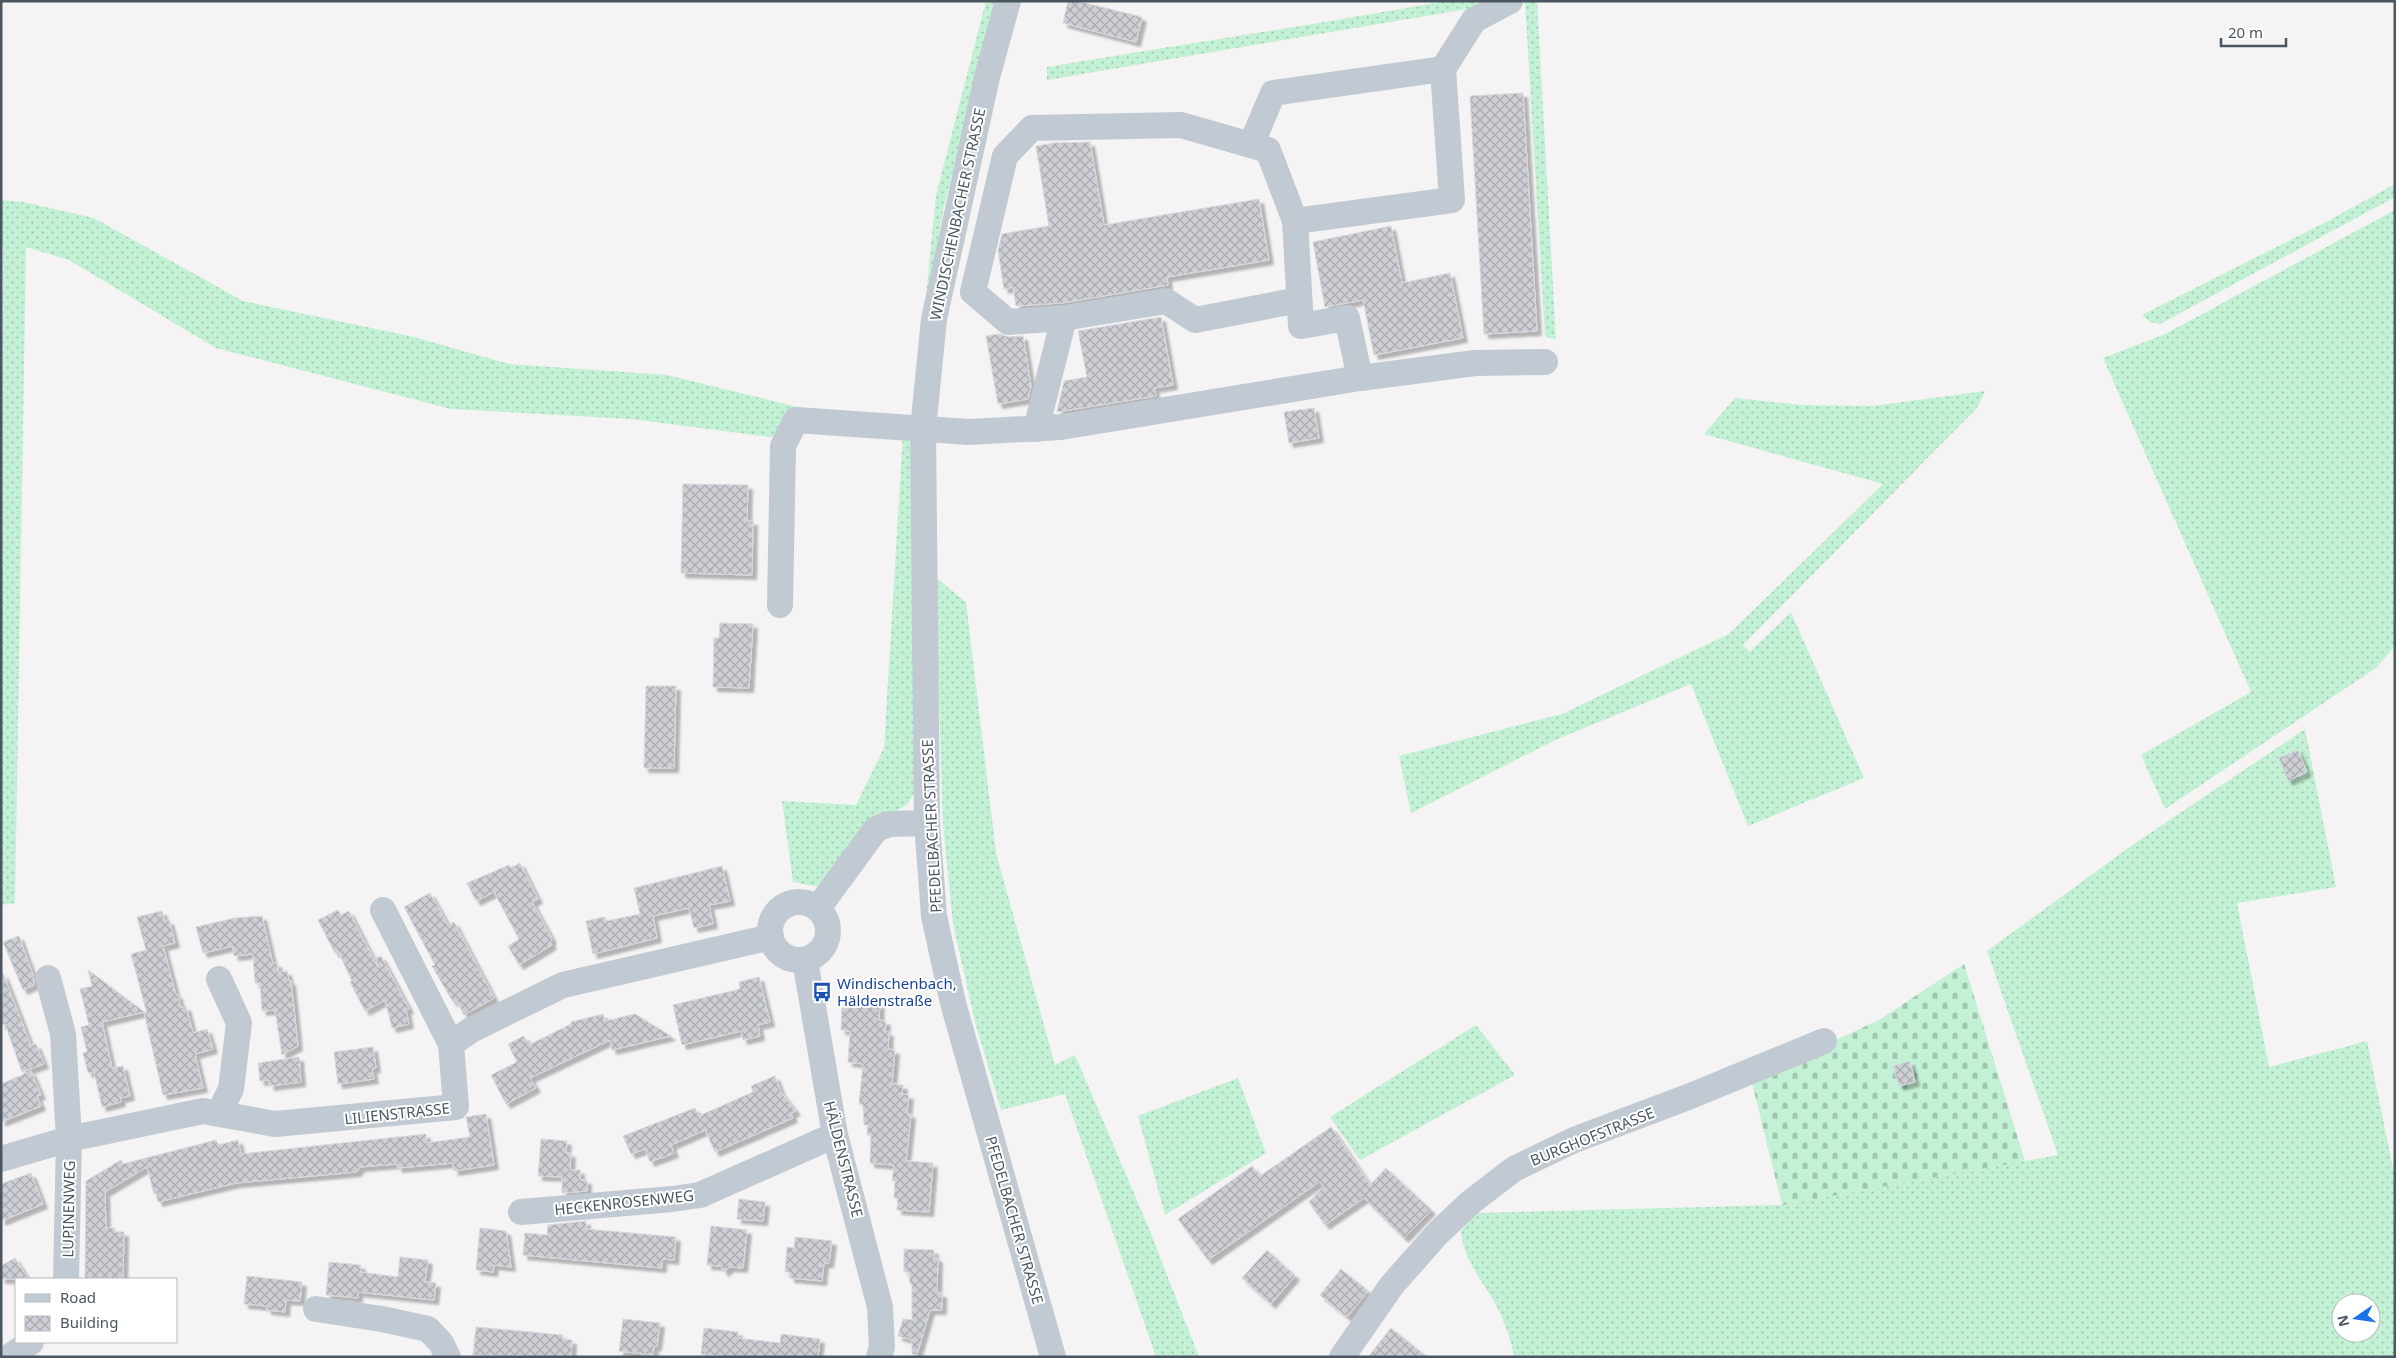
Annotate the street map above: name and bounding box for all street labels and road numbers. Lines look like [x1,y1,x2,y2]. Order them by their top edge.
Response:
street label: WINDISCHENBACHER STRASSE [925,106,989,322]
street label: PFEDELBACHER STRASSE [916,739,946,913]
street label: LILIENSTRASSE [343,1098,451,1128]
street label: HÄLDENSTRASSE [820,1099,868,1219]
street label: BURGHOFSTRASSE [1527,1102,1657,1170]
street label: PFEDELBACHER STRASSE [981,1134,1049,1306]
street label: LUPINENWEG [57,1160,79,1258]
street label: HECKENROSENWEG [553,1185,695,1219]

